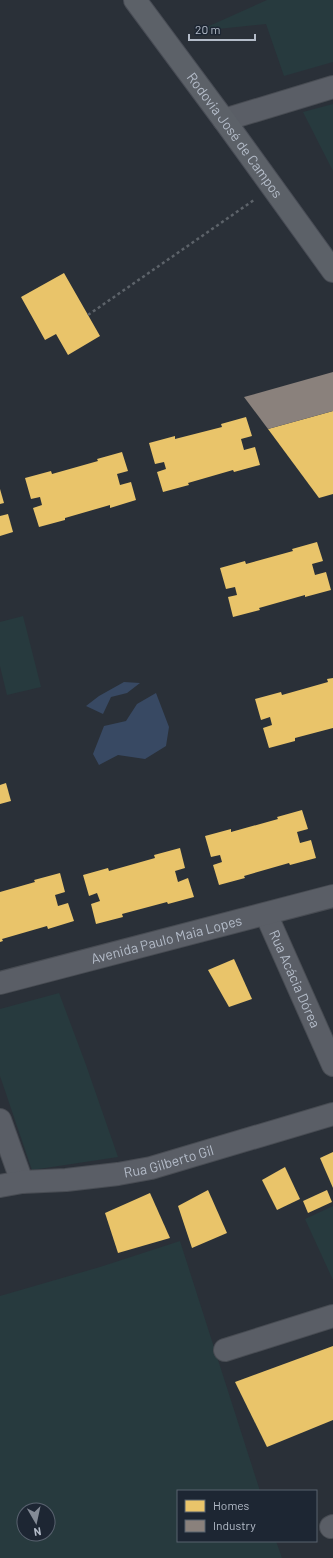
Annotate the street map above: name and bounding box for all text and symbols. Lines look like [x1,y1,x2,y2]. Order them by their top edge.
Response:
scale bar [189,16,255,42]
text: 20 m [195,22,221,36]
street label: Rodovia José de Campos [184,69,287,201]
street label: Avenida Paulo Maia Lopes [89,911,244,967]
street label: Rua Acácia Dórea [266,927,324,1030]
street label: Rua Gilberto Gil [122,1141,216,1181]
legend [177,1490,317,1542]
text: Homes [213,1498,250,1512]
north arrow [16,1502,56,1542]
text: Industry [213,1518,256,1532]
text: N [33,1525,42,1539]

